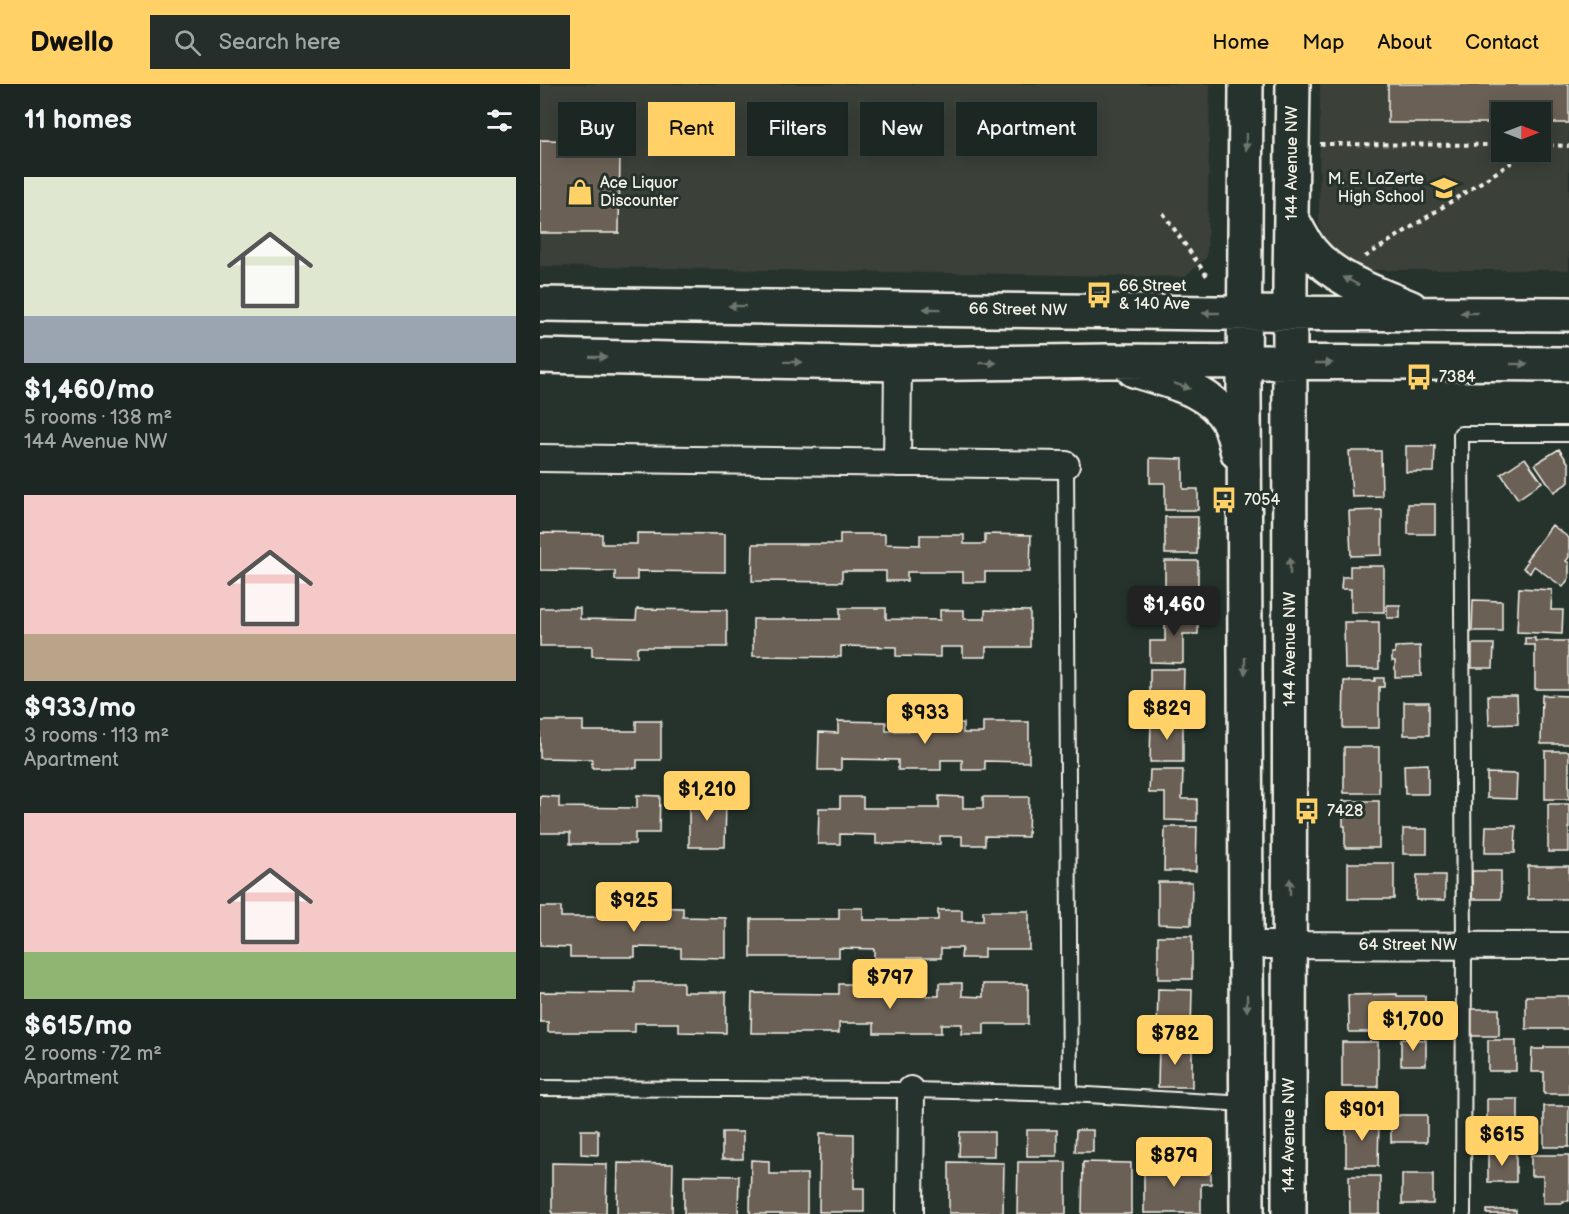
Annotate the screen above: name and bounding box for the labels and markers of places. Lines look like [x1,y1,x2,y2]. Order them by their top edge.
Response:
place label: M. E. LaZerte High School [1328,170,1425,207]
school or university icon: M. E. LaZerte High School [1429,173,1459,203]
place label: Ace Liquor Discounter [600,174,679,211]
shop icon: Ace Liquor Discounter [565,177,595,207]
place label: 66 Street & 140 Ave [1119,277,1190,314]
bus stop icon: 66 Street & 140 Ave [1084,280,1114,310]
bus stop icon: 7384 [1404,362,1434,392]
place label: 7384 [1439,368,1476,387]
bus stop icon: 7054 [1209,485,1239,515]
place label: 7054 [1244,491,1280,510]
pin: $1,460 [1125,586,1223,637]
pin: $829 [1131,690,1203,741]
pin: $933 [889,694,961,745]
pin: $1,210 [658,771,756,822]
bus stop icon: 7428 [1292,796,1322,826]
place label: 7428 [1327,802,1363,821]
pin: $925 [598,882,670,933]
pin: $797 [854,959,926,1010]
pin: $1,700 [1364,1001,1462,1052]
pin: $782 [1139,1015,1211,1066]
pin: $901 [1326,1091,1398,1142]
pin: $615 [1466,1116,1538,1167]
pin: $879 [1138,1137,1210,1188]

